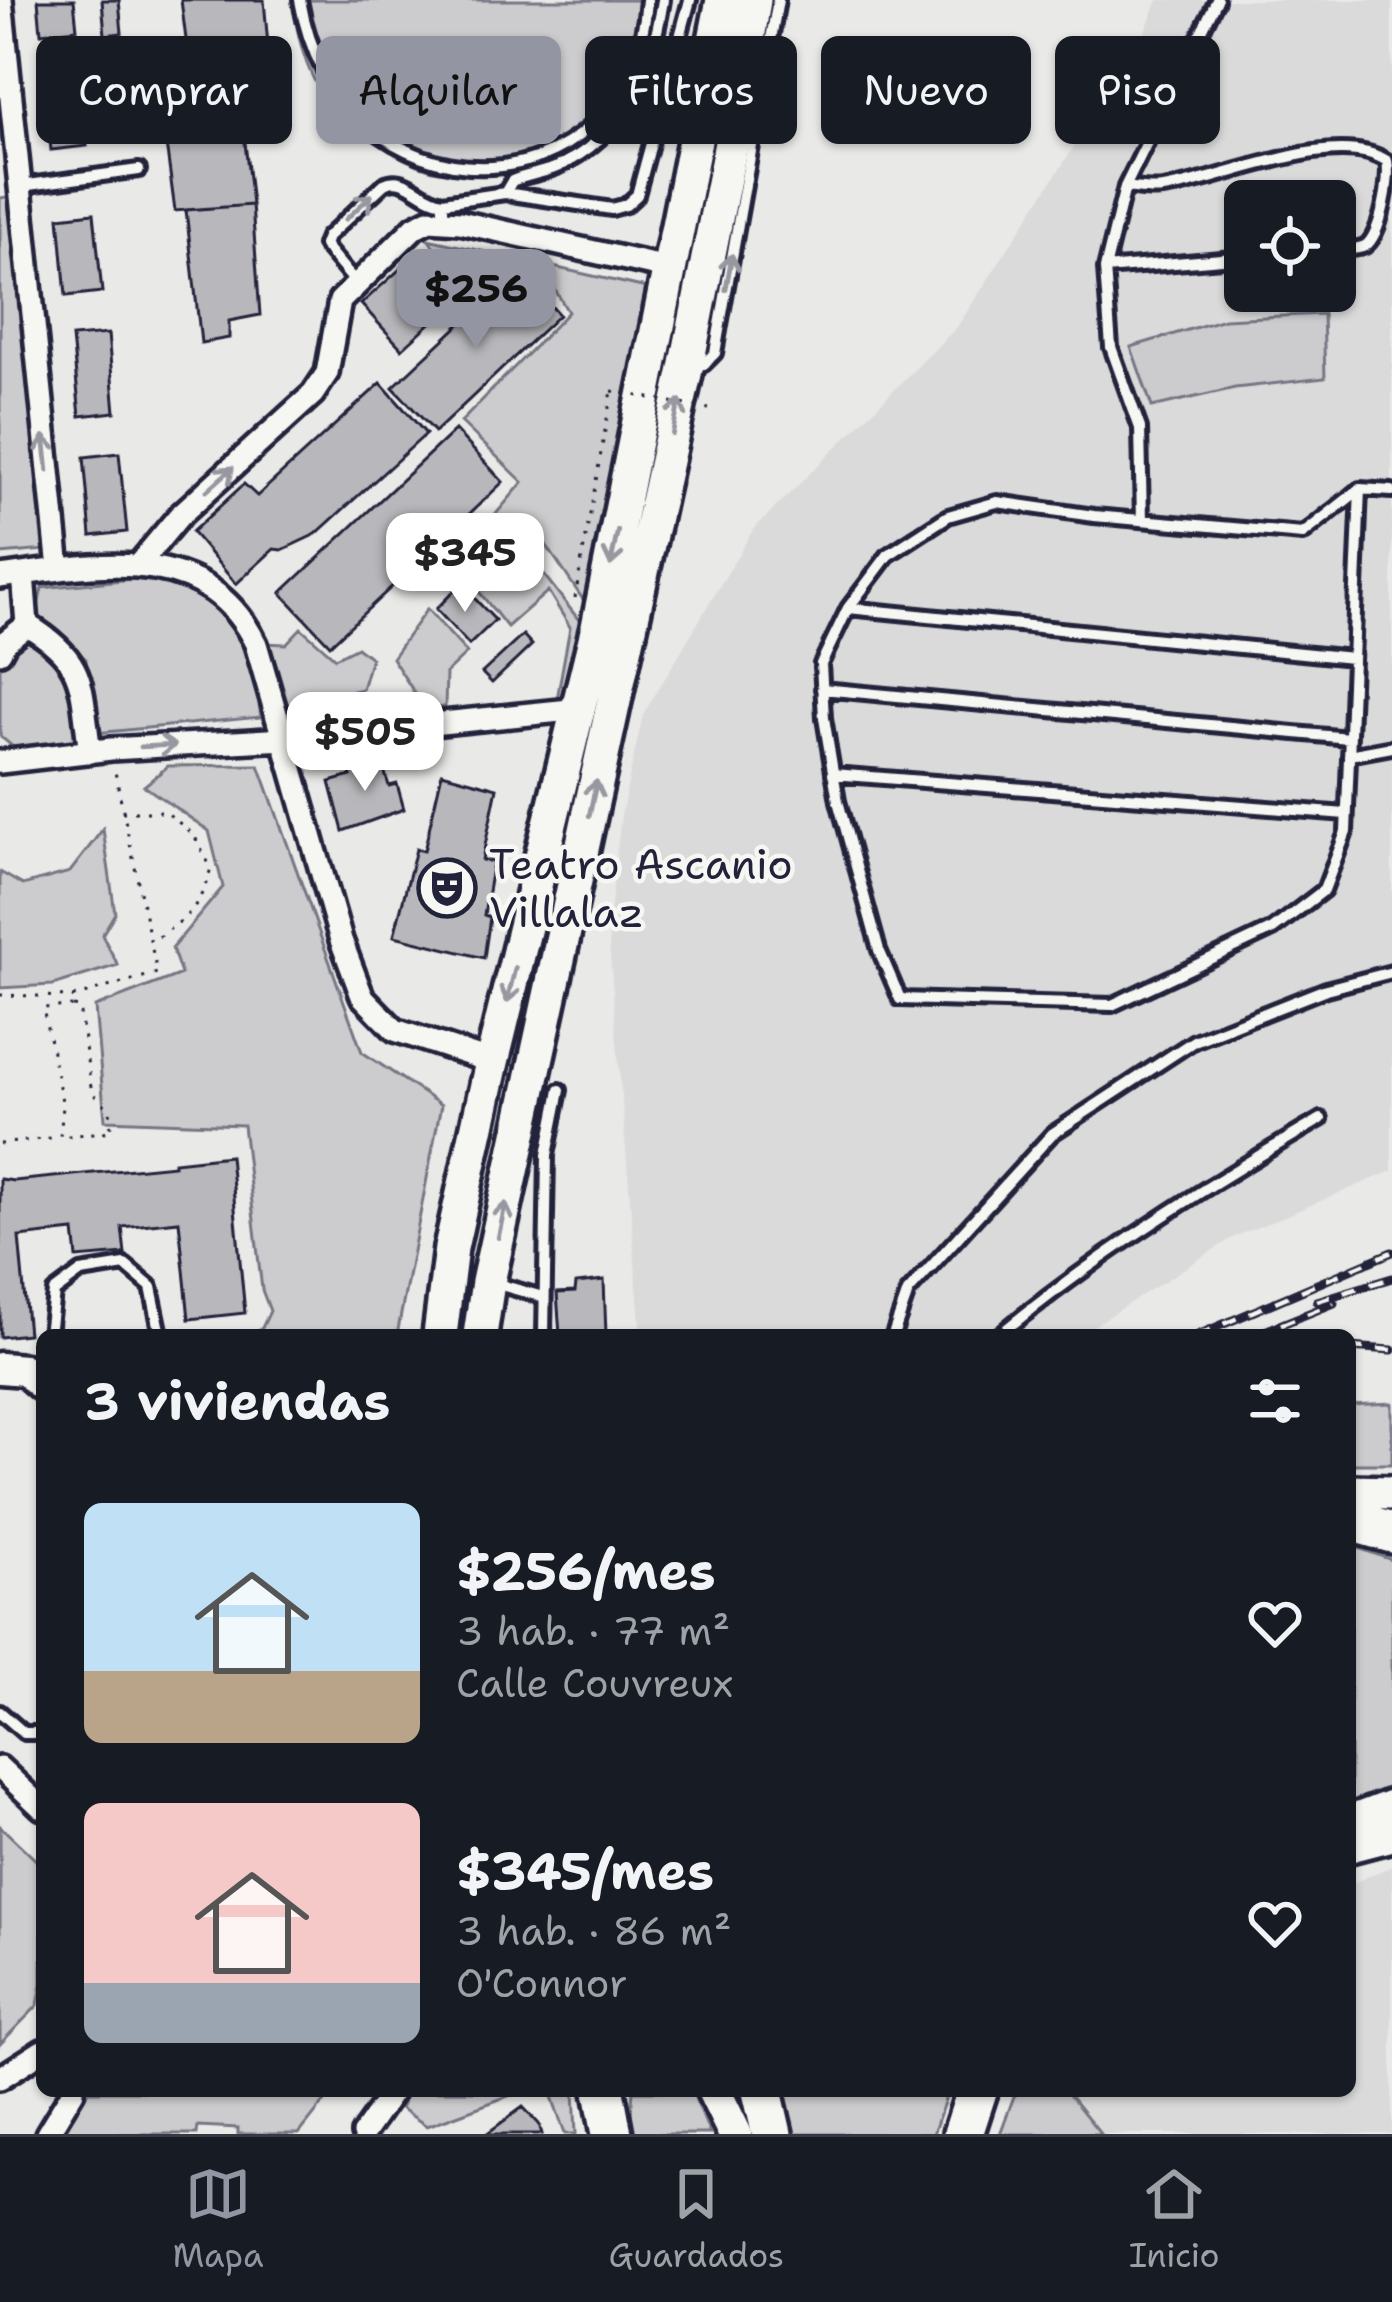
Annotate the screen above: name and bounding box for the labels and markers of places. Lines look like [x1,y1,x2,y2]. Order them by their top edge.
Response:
pin: $256 [405,249,547,351]
pin: $345 [394,513,536,615]
pin: $505 [294,692,436,794]
place label: Teatro Ascanio Villalaz [489,836,793,940]
theatre icon: Teatro Ascanio Villalaz [416,857,478,919]

